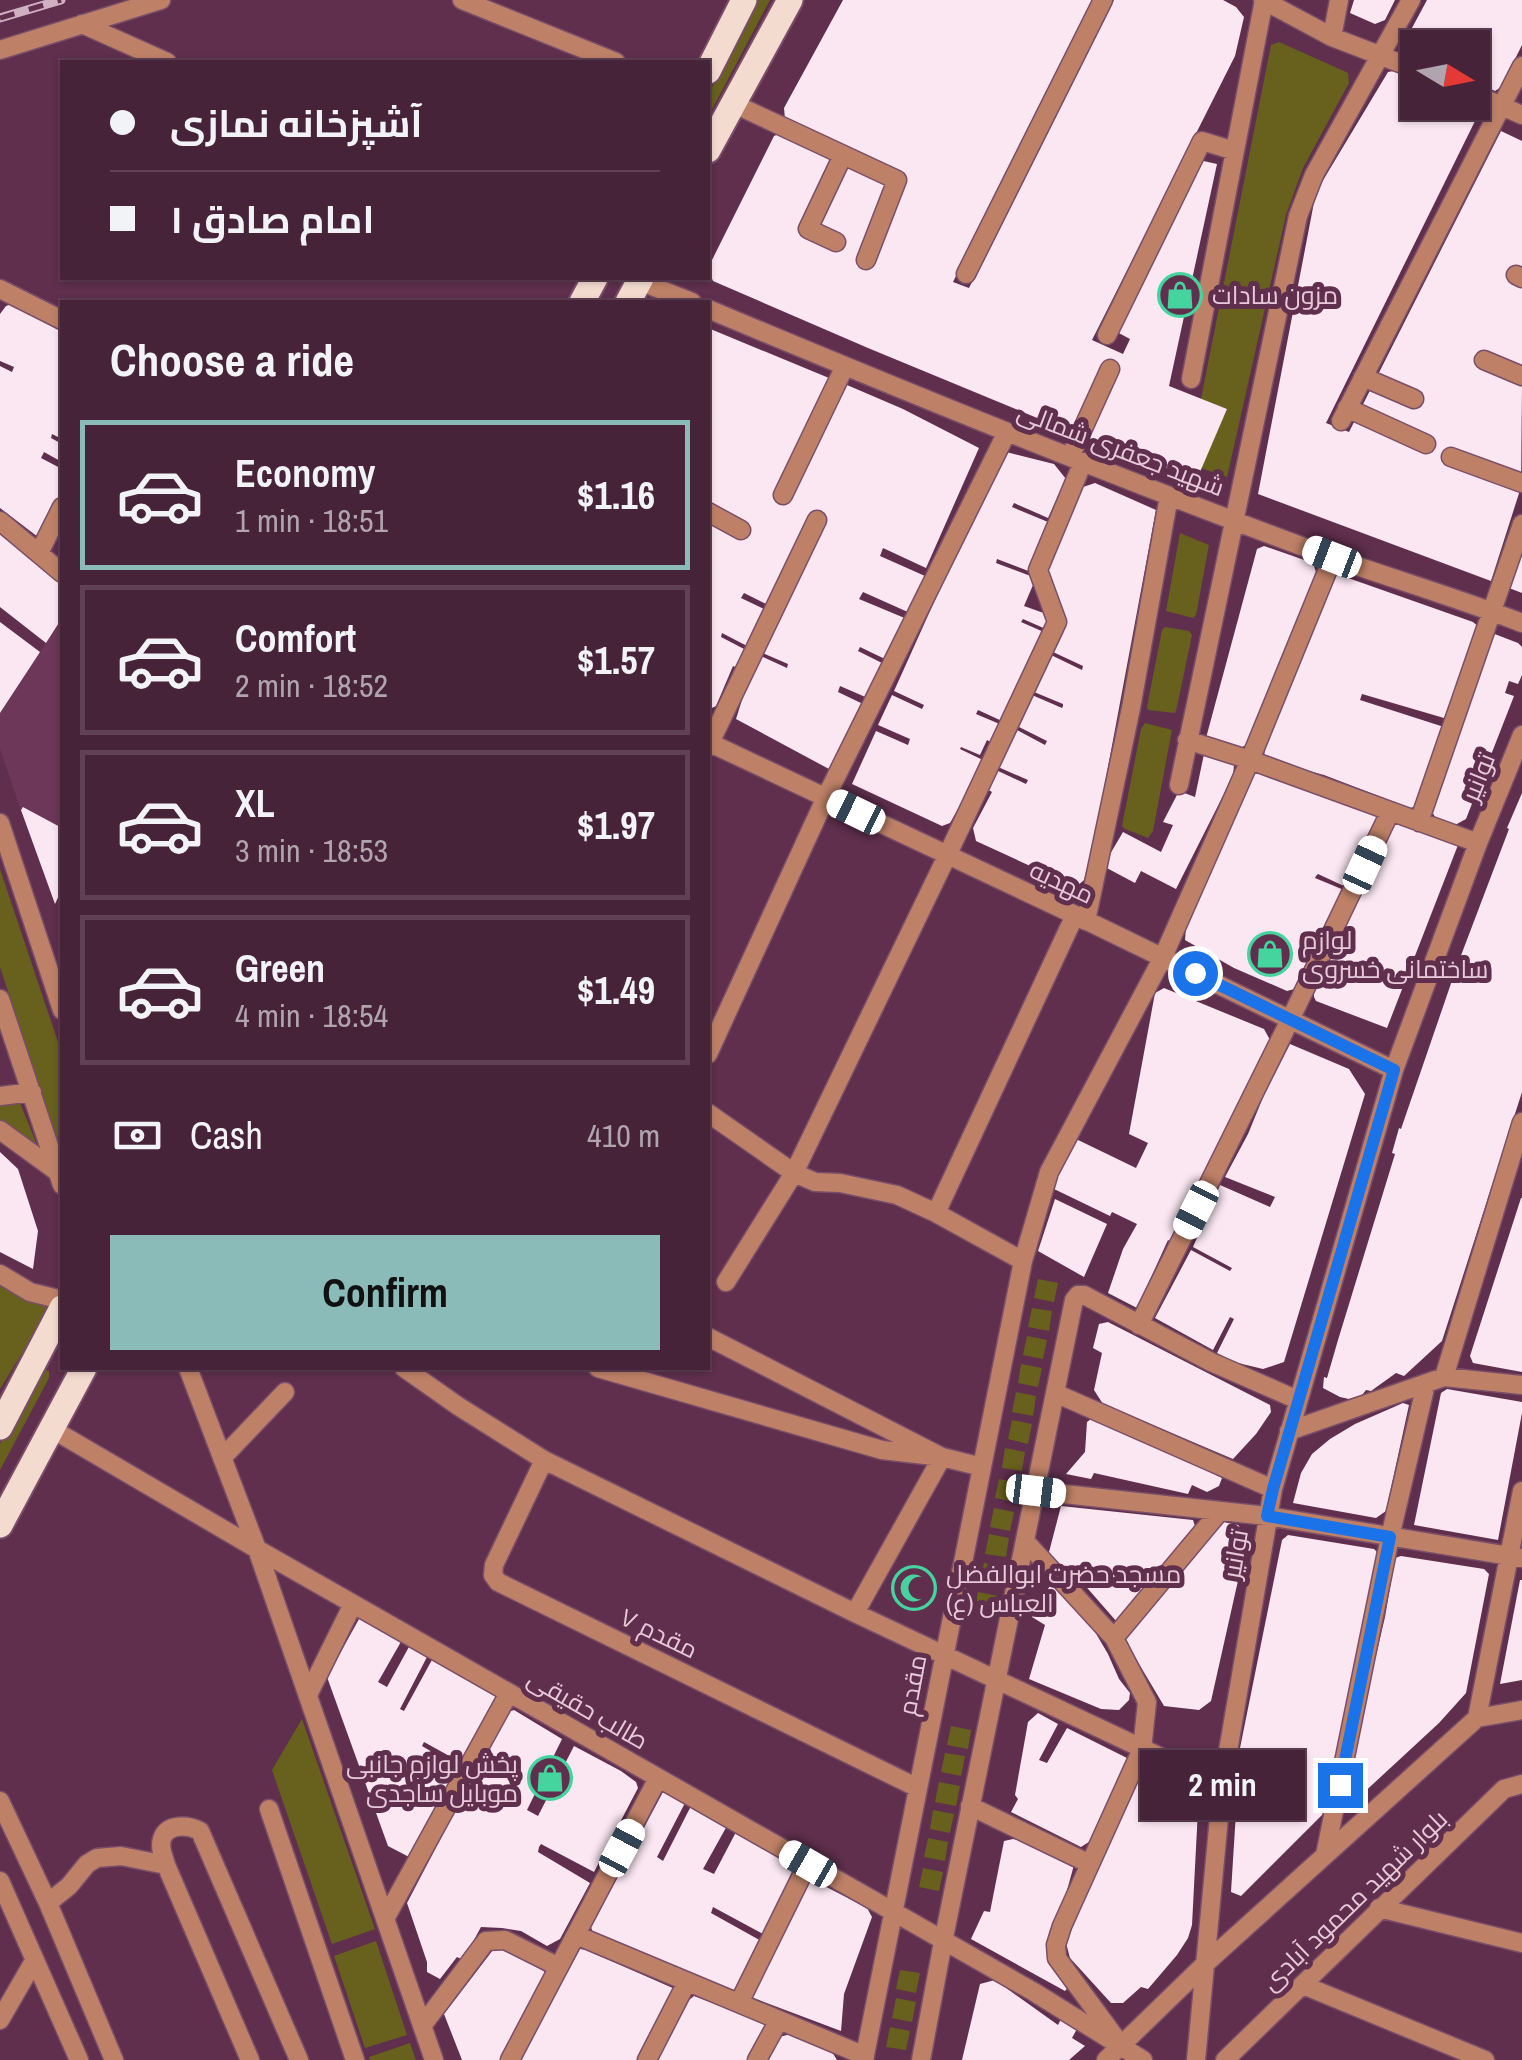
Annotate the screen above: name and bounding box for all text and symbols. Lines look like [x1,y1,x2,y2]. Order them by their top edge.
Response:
north arrow [1400,30,1490,120]
map controls [1400,30,1490,120]
text: آشپزخانه نمازی [170,98,422,149]
text: امام صادق ۱ [170,194,374,245]
shop icon: مزون سادات [1157,272,1203,318]
place label: مزون سادات [1212,278,1338,312]
text: Choose a ride [110,329,354,390]
street label: شهید جعفری شمالی [1013,394,1229,504]
text: Economy [235,448,375,499]
icon: car [115,450,205,540]
text: $1.16 [577,470,655,521]
text: 1 min · 18:51 [235,499,388,542]
car [1299,532,1365,582]
text: Comfort [235,613,356,664]
icon: car [115,615,205,705]
text: $1.57 [577,635,655,686]
text: 2 min · 18:52 [235,664,388,707]
street label: توانیر [1452,747,1503,808]
text: XL [235,778,275,829]
icon: car [115,780,205,870]
car [822,785,890,839]
text: $1.97 [577,800,655,851]
text: 3 min · 18:53 [235,829,388,872]
car [1339,831,1391,899]
street label: مهدیه [1024,852,1100,912]
place label: لوازم ساختمانی خسروی [1302,923,1488,986]
shop icon: لوازم ساختمانی خسروی [1247,931,1293,977]
text: Green [235,943,325,994]
icon: car [115,945,205,1035]
route start [1173,951,1218,996]
text: $1.49 [577,965,655,1016]
text: 4 min · 18:54 [235,994,388,1037]
icon: cash [110,1108,165,1163]
text: Cash [190,1110,263,1161]
text: 410 m [587,1114,660,1157]
car [1169,1176,1223,1244]
button: Confirm [110,1235,660,1350]
car [1004,1472,1068,1510]
street label: توانیر [1214,1526,1256,1583]
place label: مسجد حضرت ابوالفضل العباس (ع) [946,1557,1181,1620]
mosque icon: مسجد حضرت ابوالفضل العباس (ع) [891,1565,937,1611]
street label: مقدم ۷ [614,1600,703,1667]
street label: مقدم [889,1652,935,1718]
street label: طالب حقیقی [521,1661,655,1757]
place label: پخش لوازم جانبی موبایل ساجدی [346,1747,518,1810]
callout: 2 min [1140,1750,1305,1820]
shop icon: پخش لوازم جانبی موبایل ساجدی [527,1755,573,1801]
text: 2 min [1188,1763,1257,1806]
route end [1318,1763,1363,1808]
street label: بلوار شهید محمود آبادی [1253,1802,1455,1998]
car [595,1814,649,1882]
car [775,1836,841,1892]

